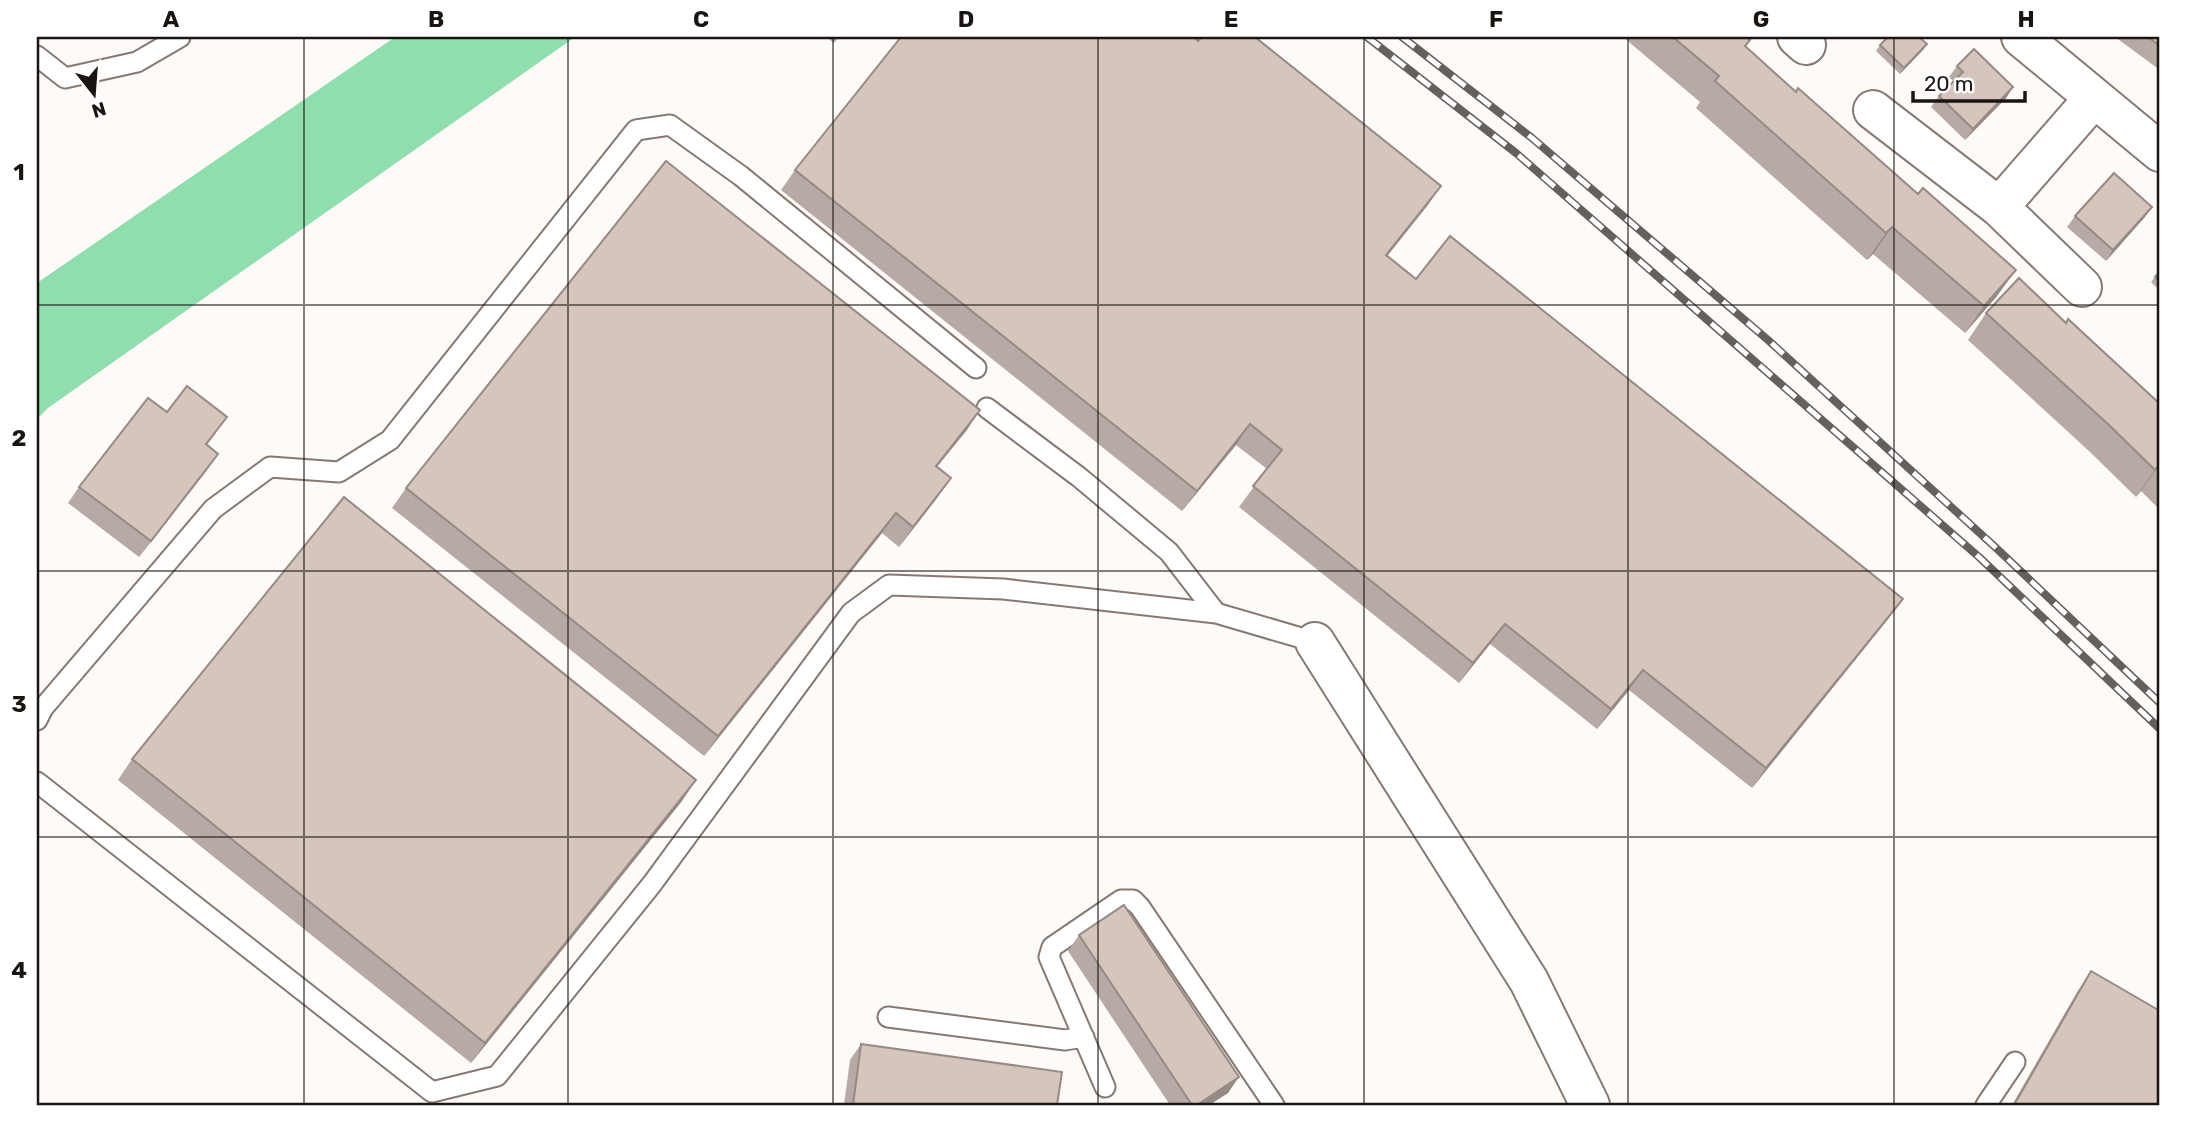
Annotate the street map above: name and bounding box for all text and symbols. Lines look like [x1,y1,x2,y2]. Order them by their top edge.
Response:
text: A [163,5,180,33]
text: B [428,5,444,33]
text: C [693,5,709,33]
text: D [958,5,974,33]
text: E [1224,5,1238,33]
text: F [1489,5,1503,33]
text: G [1753,5,1769,33]
text: H [2017,5,2035,33]
north arrow [60,60,130,130]
scale bar [1913,60,2025,104]
text: 20 m [1924,71,1973,96]
text: N [89,97,109,123]
text: 1 [13,158,25,186]
text: 2 [12,424,26,452]
text: 3 [11,690,27,718]
text: 4 [11,956,27,984]

